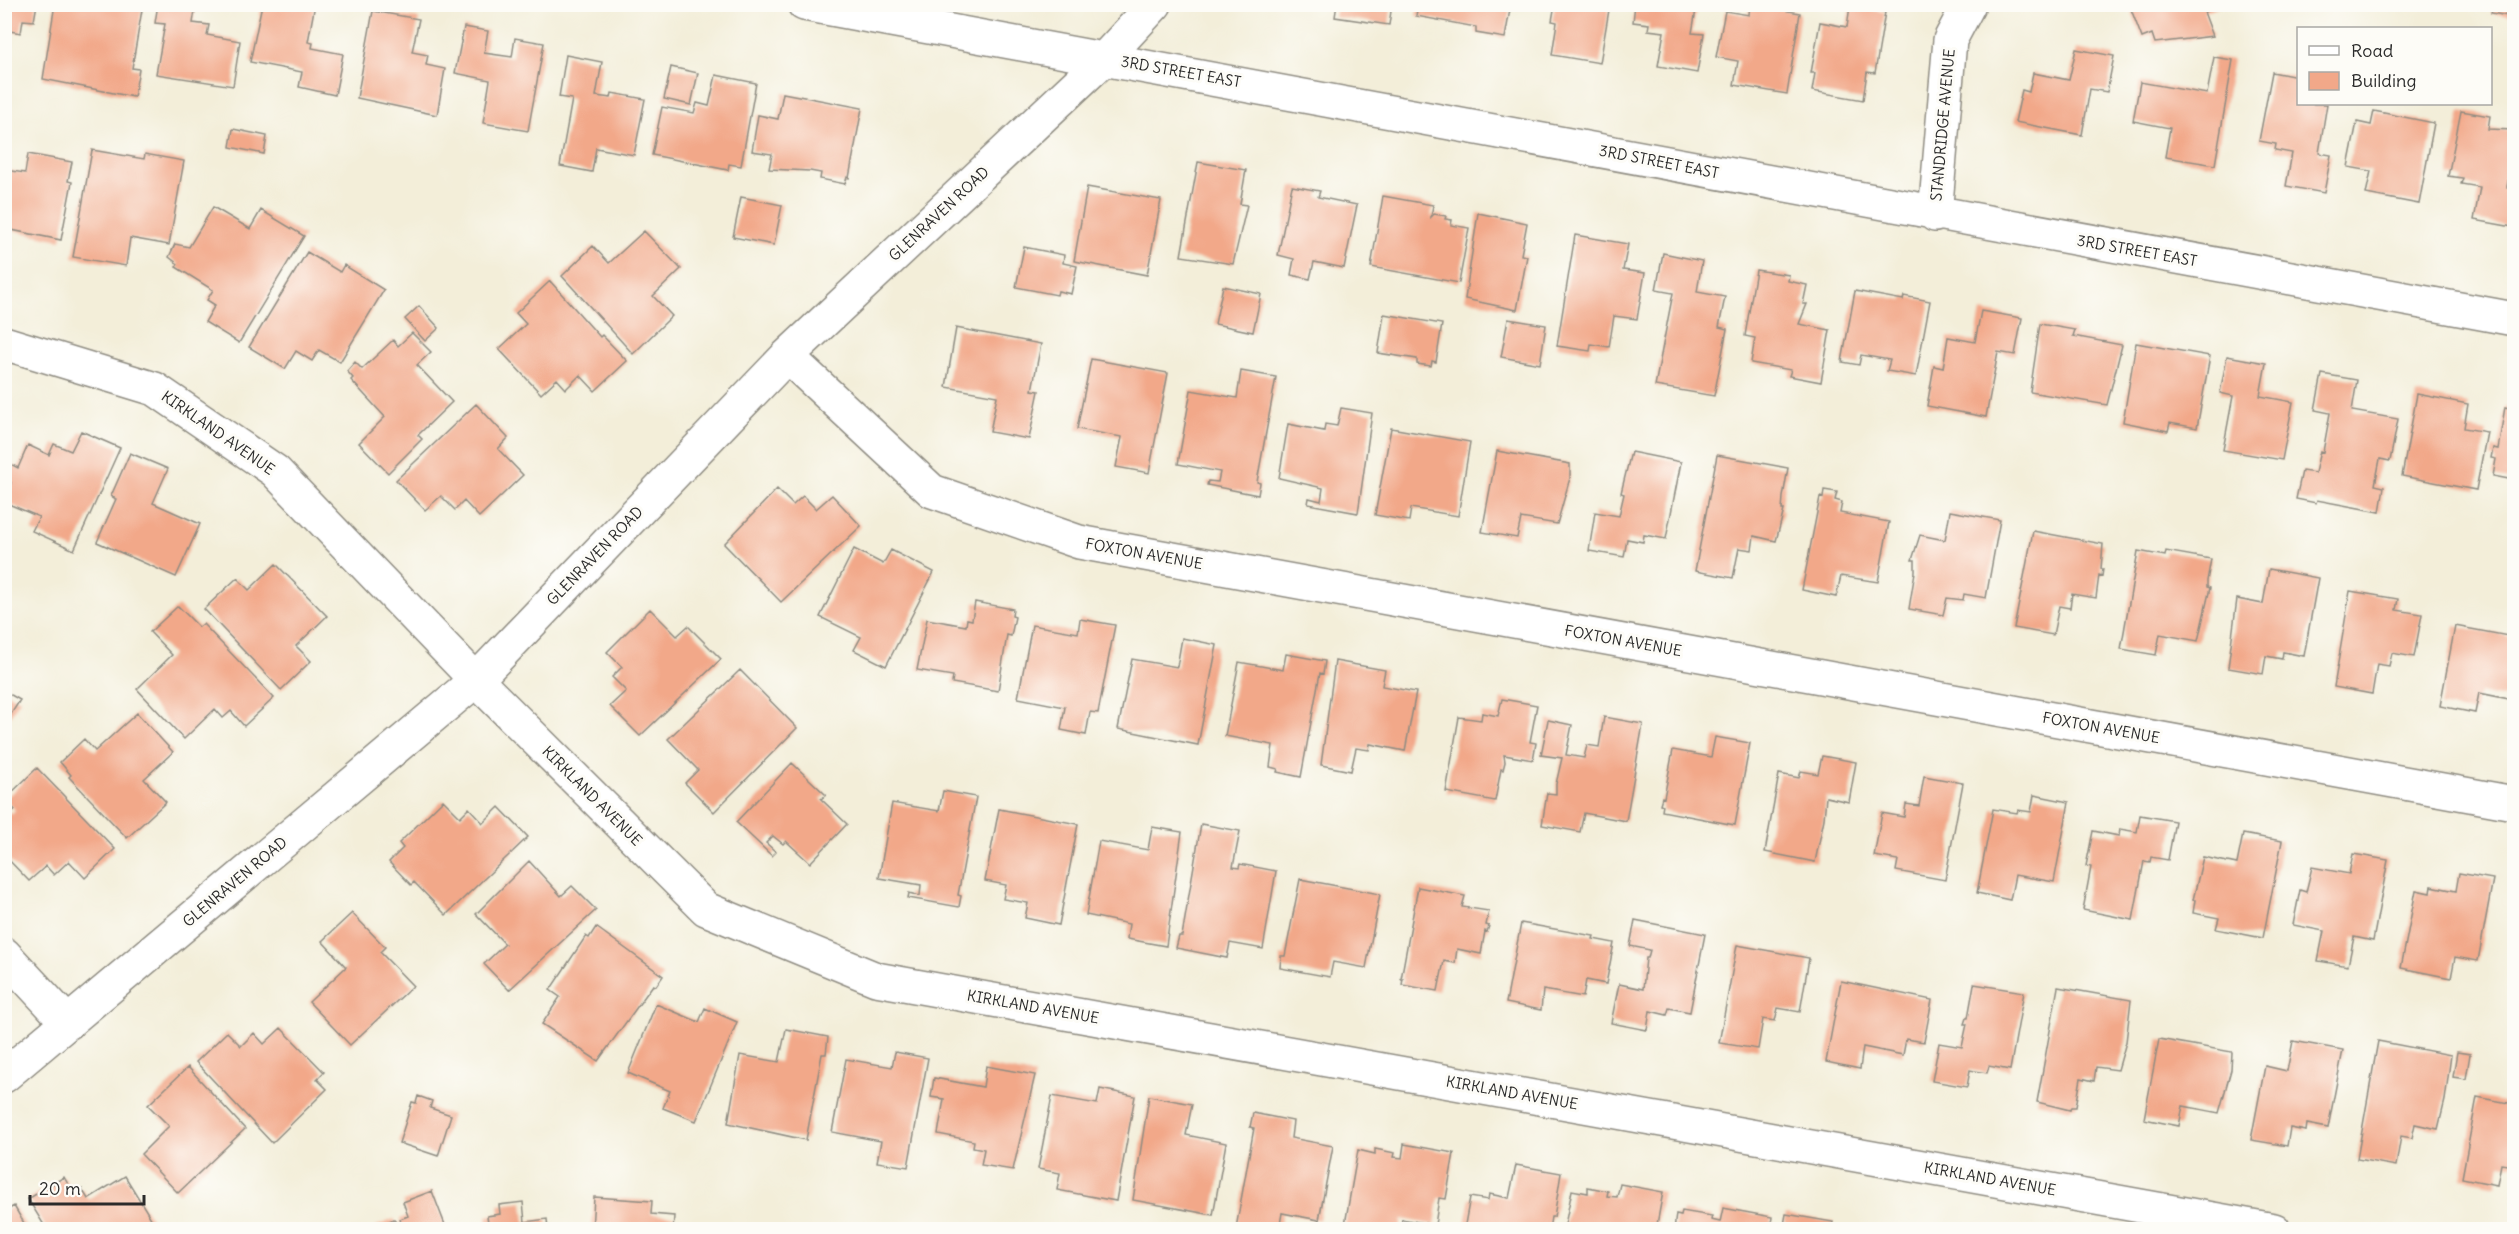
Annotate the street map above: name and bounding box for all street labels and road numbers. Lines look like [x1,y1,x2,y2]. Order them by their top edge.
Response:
street label: STANDRIDGE AVENUE [1926,48,1959,202]
street label: 3RD STREET EAST [1120,52,1243,91]
street label: 3RD STREET EAST [1598,141,1721,182]
street label: GLENRAVEN ROAD [885,162,993,265]
street label: 3RD STREET EAST [2076,231,2199,270]
street label: KIRKLAND AVENUE [158,386,279,479]
street label: GLENRAVEN ROAD [543,502,647,609]
street label: FOXTON AVENUE [1084,534,1204,573]
street label: FOXTON AVENUE [1563,621,1683,660]
street label: FOXTON AVENUE [2041,708,2161,747]
street label: KIRKLAND AVENUE [538,742,646,850]
street label: GLENRAVEN ROAD [179,832,291,931]
street label: KIRKLAND AVENUE [966,986,1101,1028]
street label: KIRKLAND AVENUE [1445,1072,1580,1114]
street label: KIRKLAND AVENUE [1923,1158,2058,1200]

